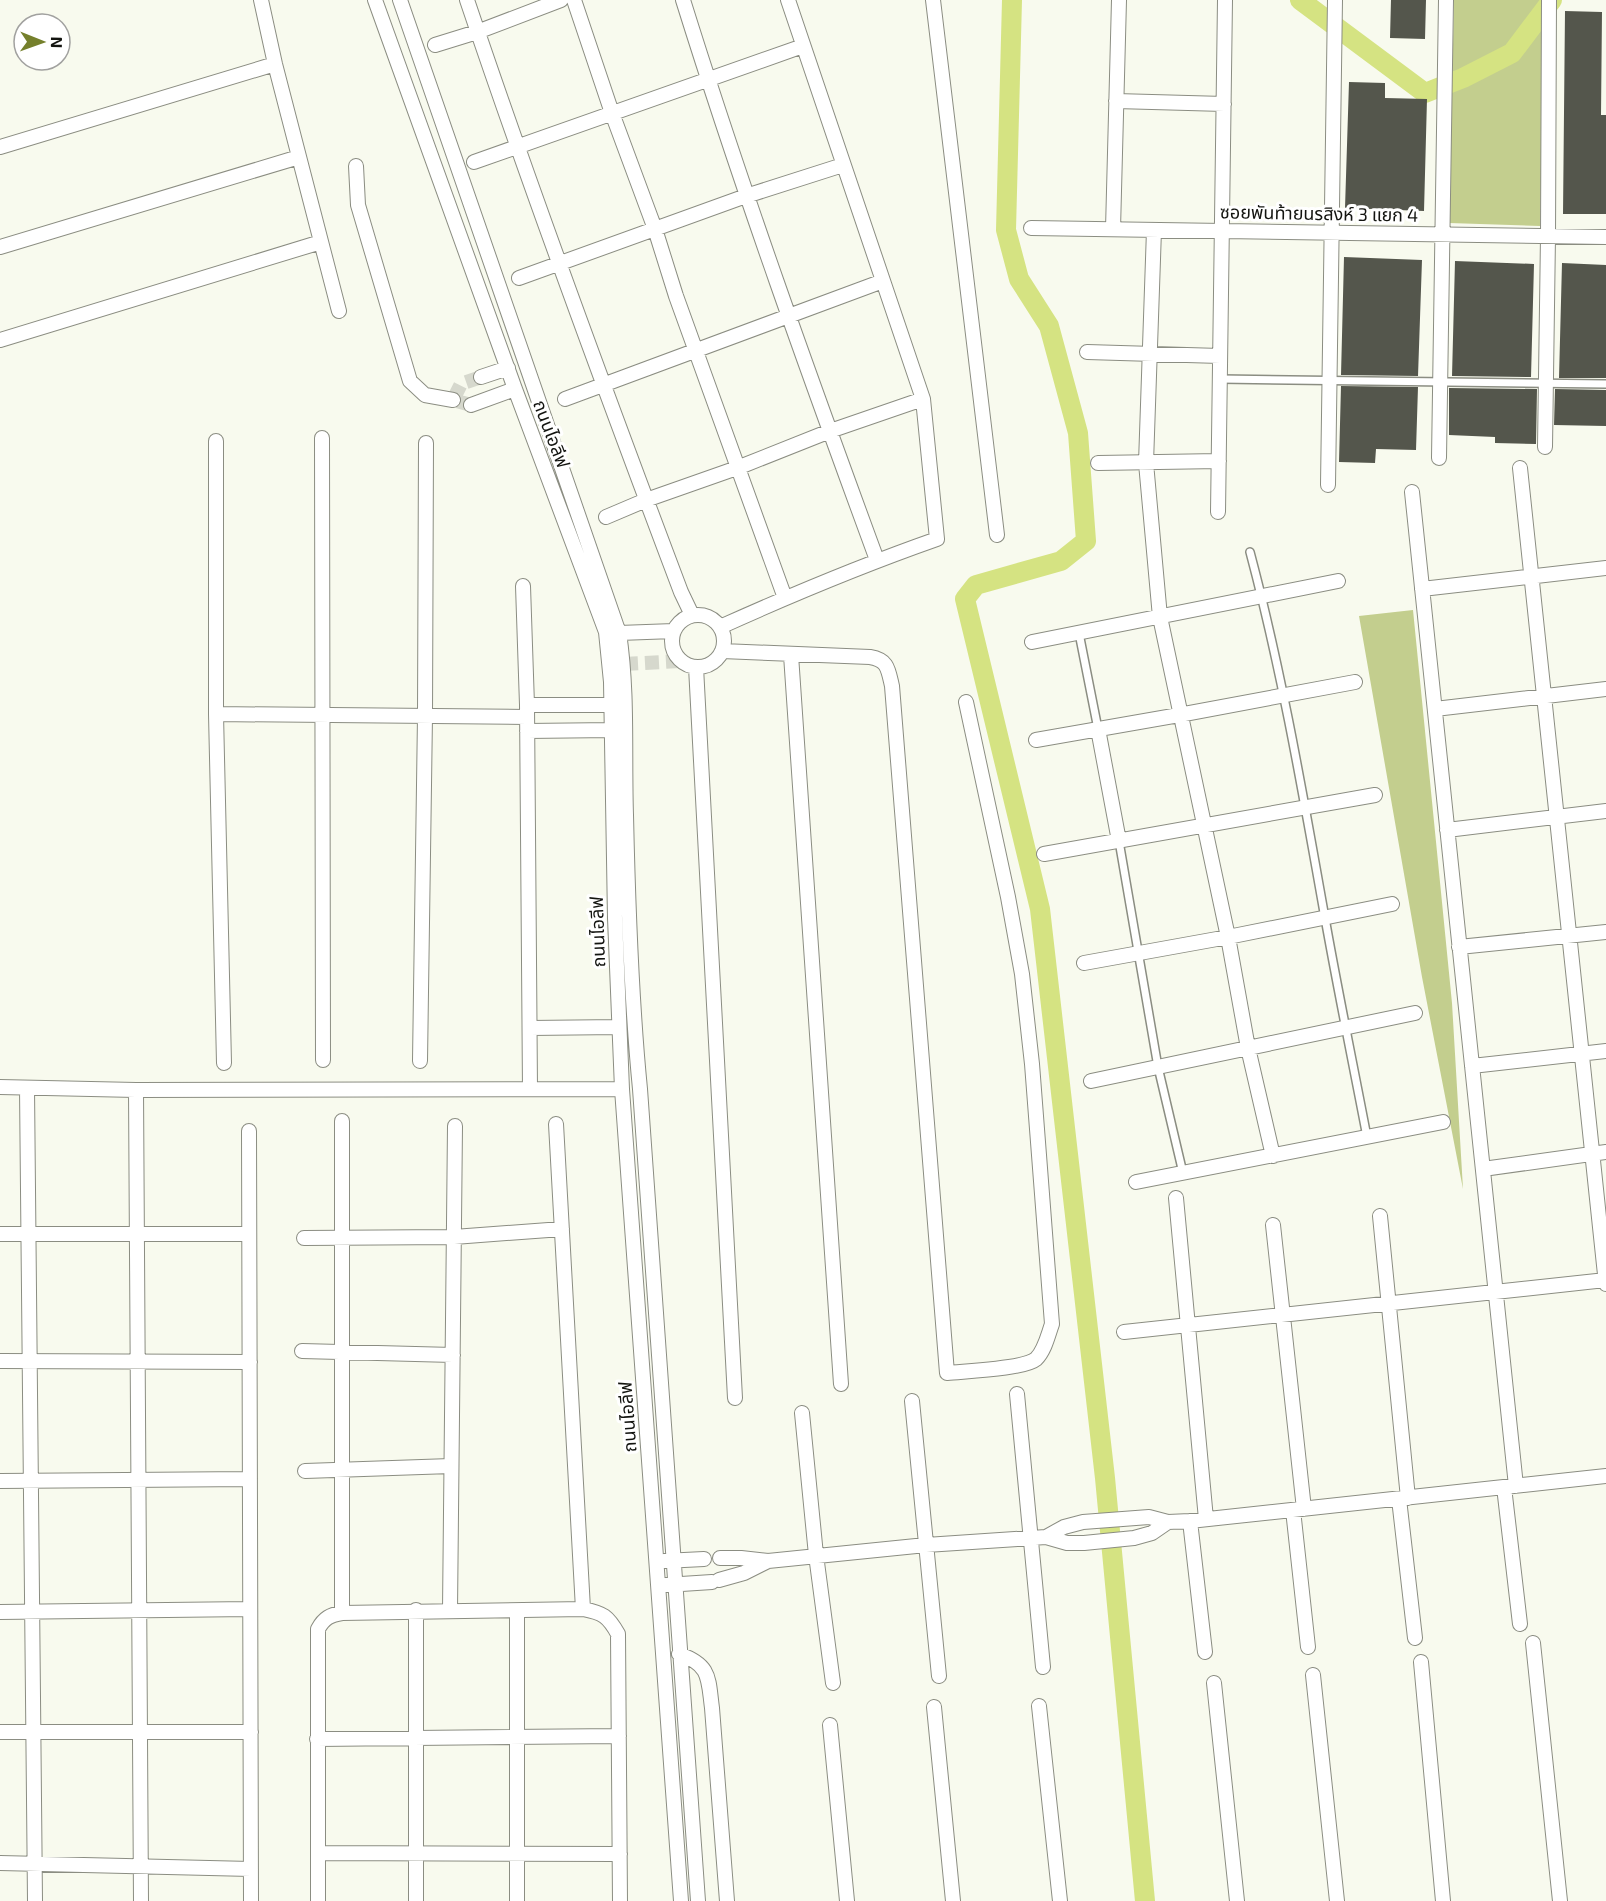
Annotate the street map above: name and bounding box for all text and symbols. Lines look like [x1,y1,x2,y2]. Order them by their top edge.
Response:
north arrow [12,12,72,72]
text: N [48,36,67,48]
street label: ซอยพันท้ายนรสิงห์ 3 แยก 4 [1220,200,1418,226]
street label: ถนนไอลีฟ [529,397,575,471]
street label: ถนนไอลีฟ [585,896,609,968]
street label: ถนนไอลีฟ [614,1381,640,1453]

